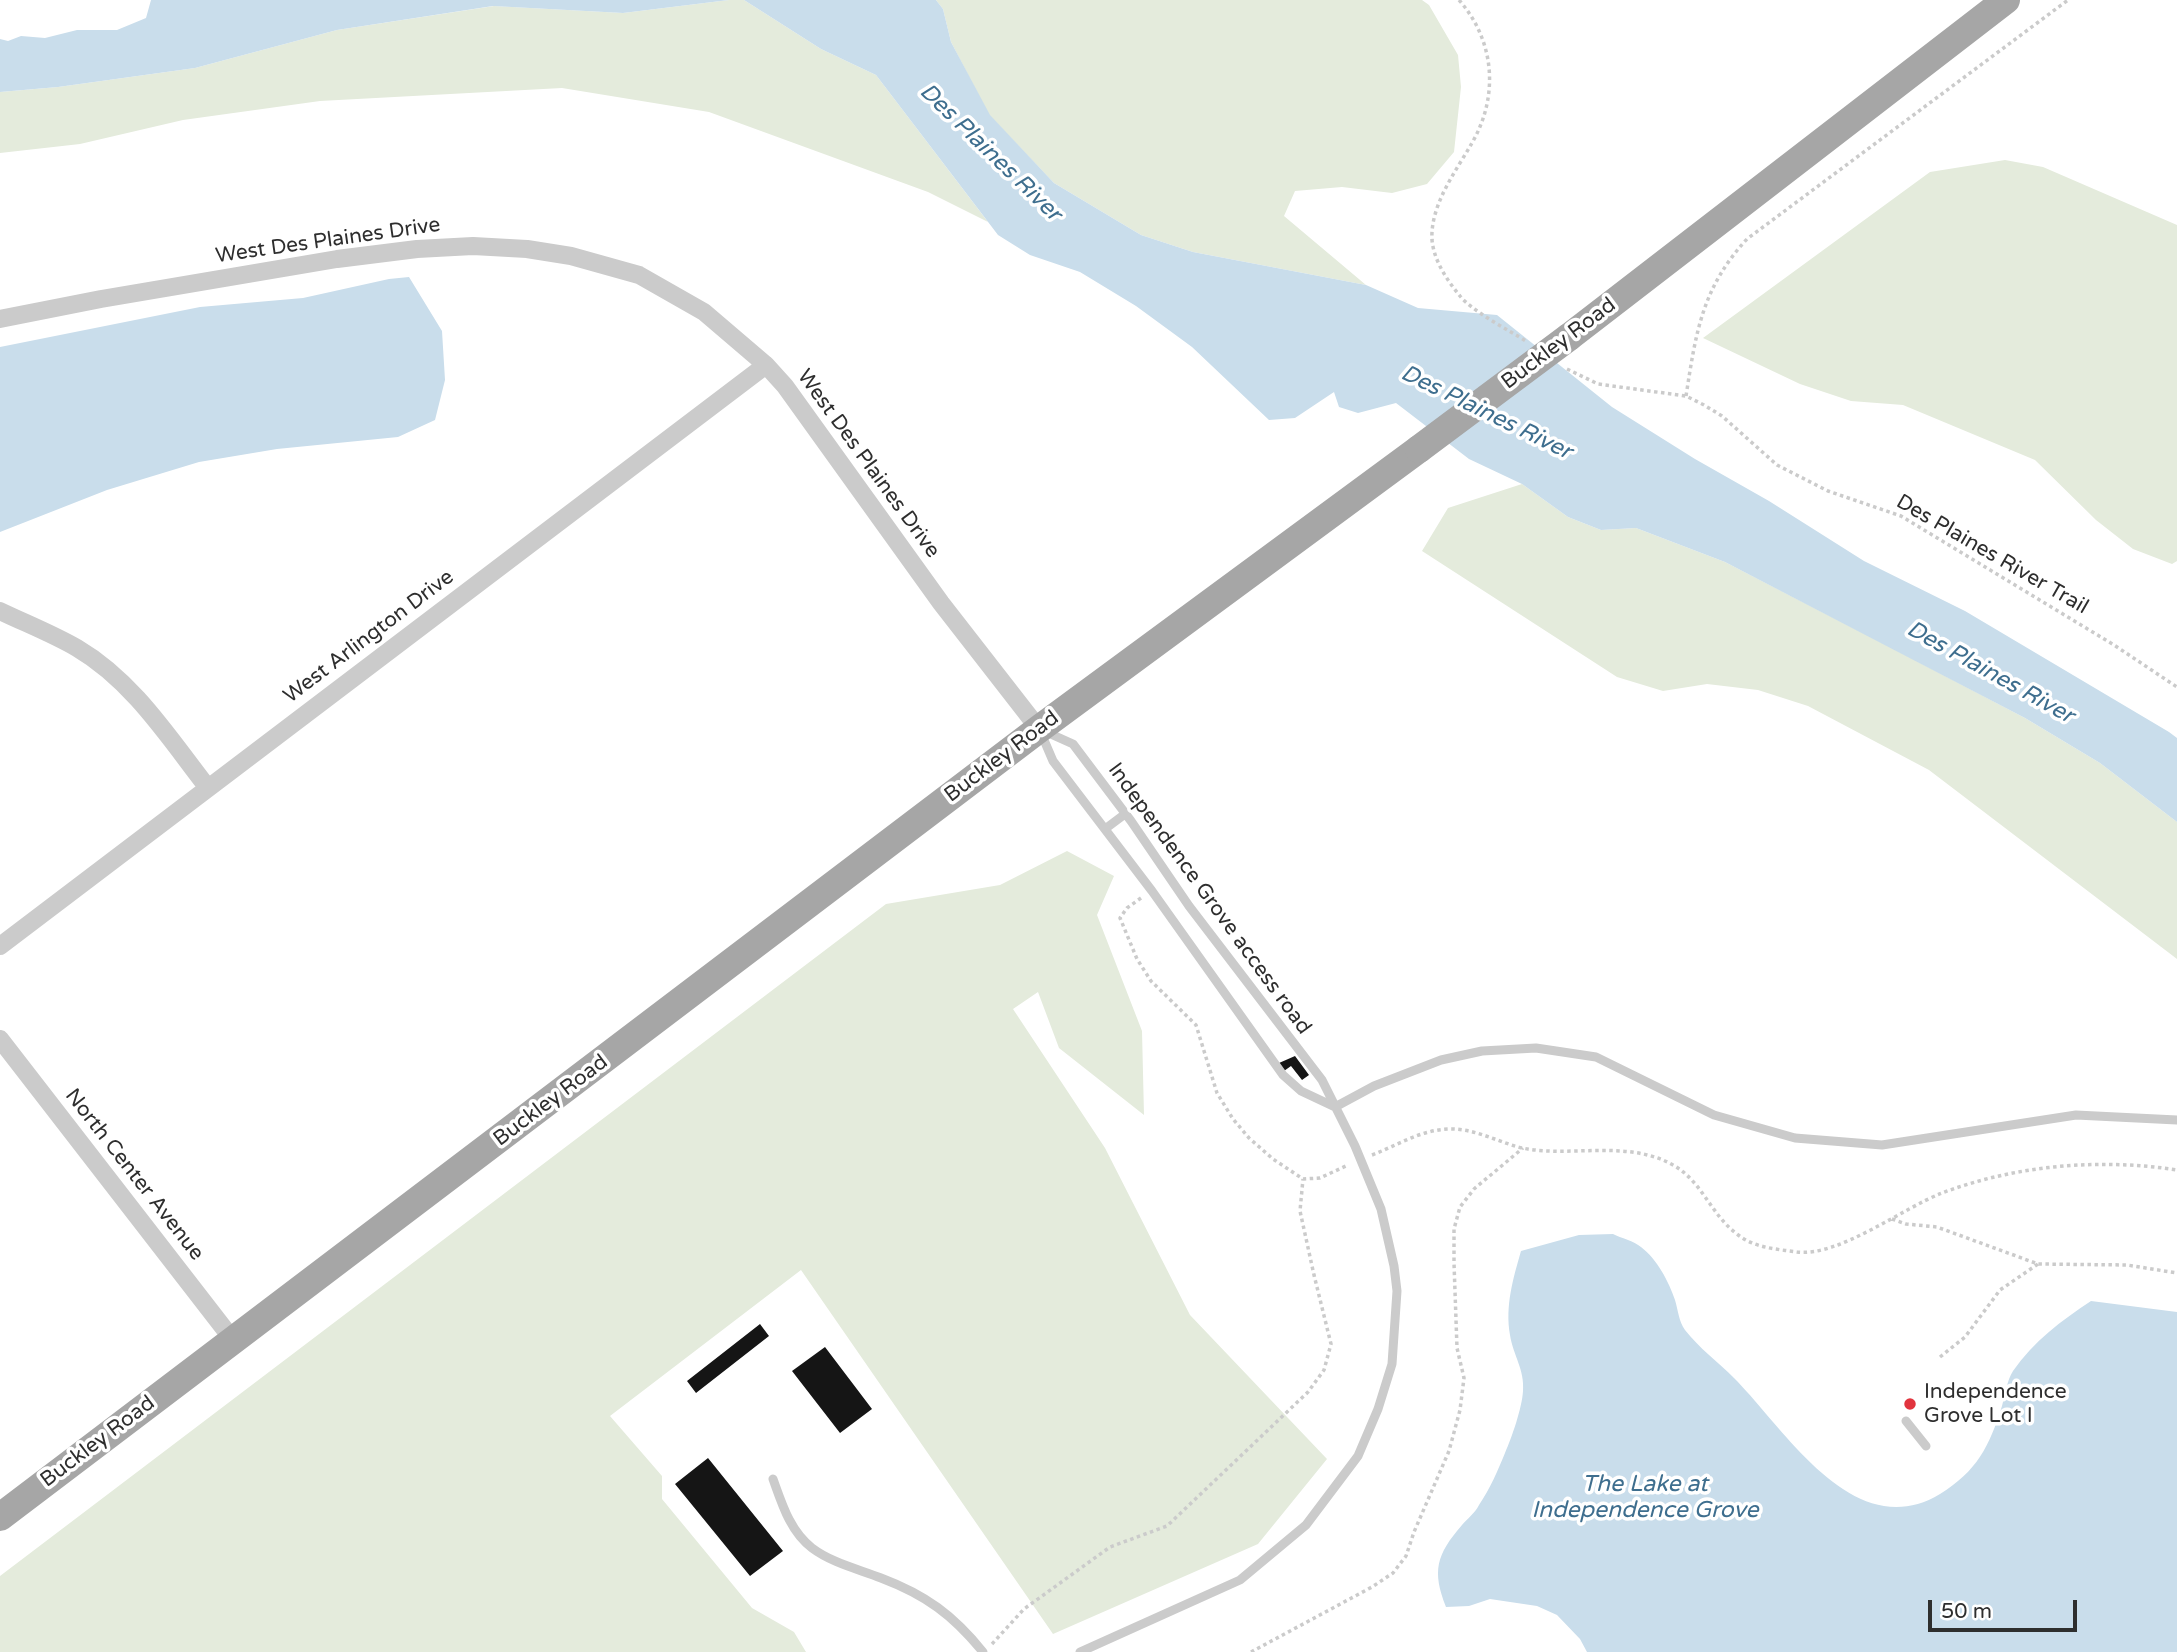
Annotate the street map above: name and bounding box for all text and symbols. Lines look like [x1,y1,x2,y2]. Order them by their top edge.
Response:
water label: Des Plaines River [913,78,1067,228]
street label: West Des Plaines Drive [214,213,442,269]
street label: Buckley Road [1497,293,1621,395]
water label: Des Plaines River [1396,360,1576,466]
street label: West Des Plaines Drive [791,365,945,563]
street label: Des Plaines River Trail [1891,490,2093,620]
street label: West Arlington Drive [279,565,459,709]
water label: Des Plaines River [1902,616,2078,730]
street label: Buckley Road [940,706,1064,808]
street label: Independence Grove access road [1102,758,1316,1040]
street label: Buckley Road [489,1050,613,1152]
street label: North Center Avenue [59,1084,209,1266]
place label: Independence Grove Lot I [1924,1379,2067,1429]
street label: Buckley Road [36,1391,160,1493]
marker: Independence Grove Lot I [1902,1396,1918,1412]
water label: The Lake at Independence Grove [1532,1471,1758,1525]
scale bar [1932,1586,2081,1630]
text: 50 m [1941,1599,1992,1624]

